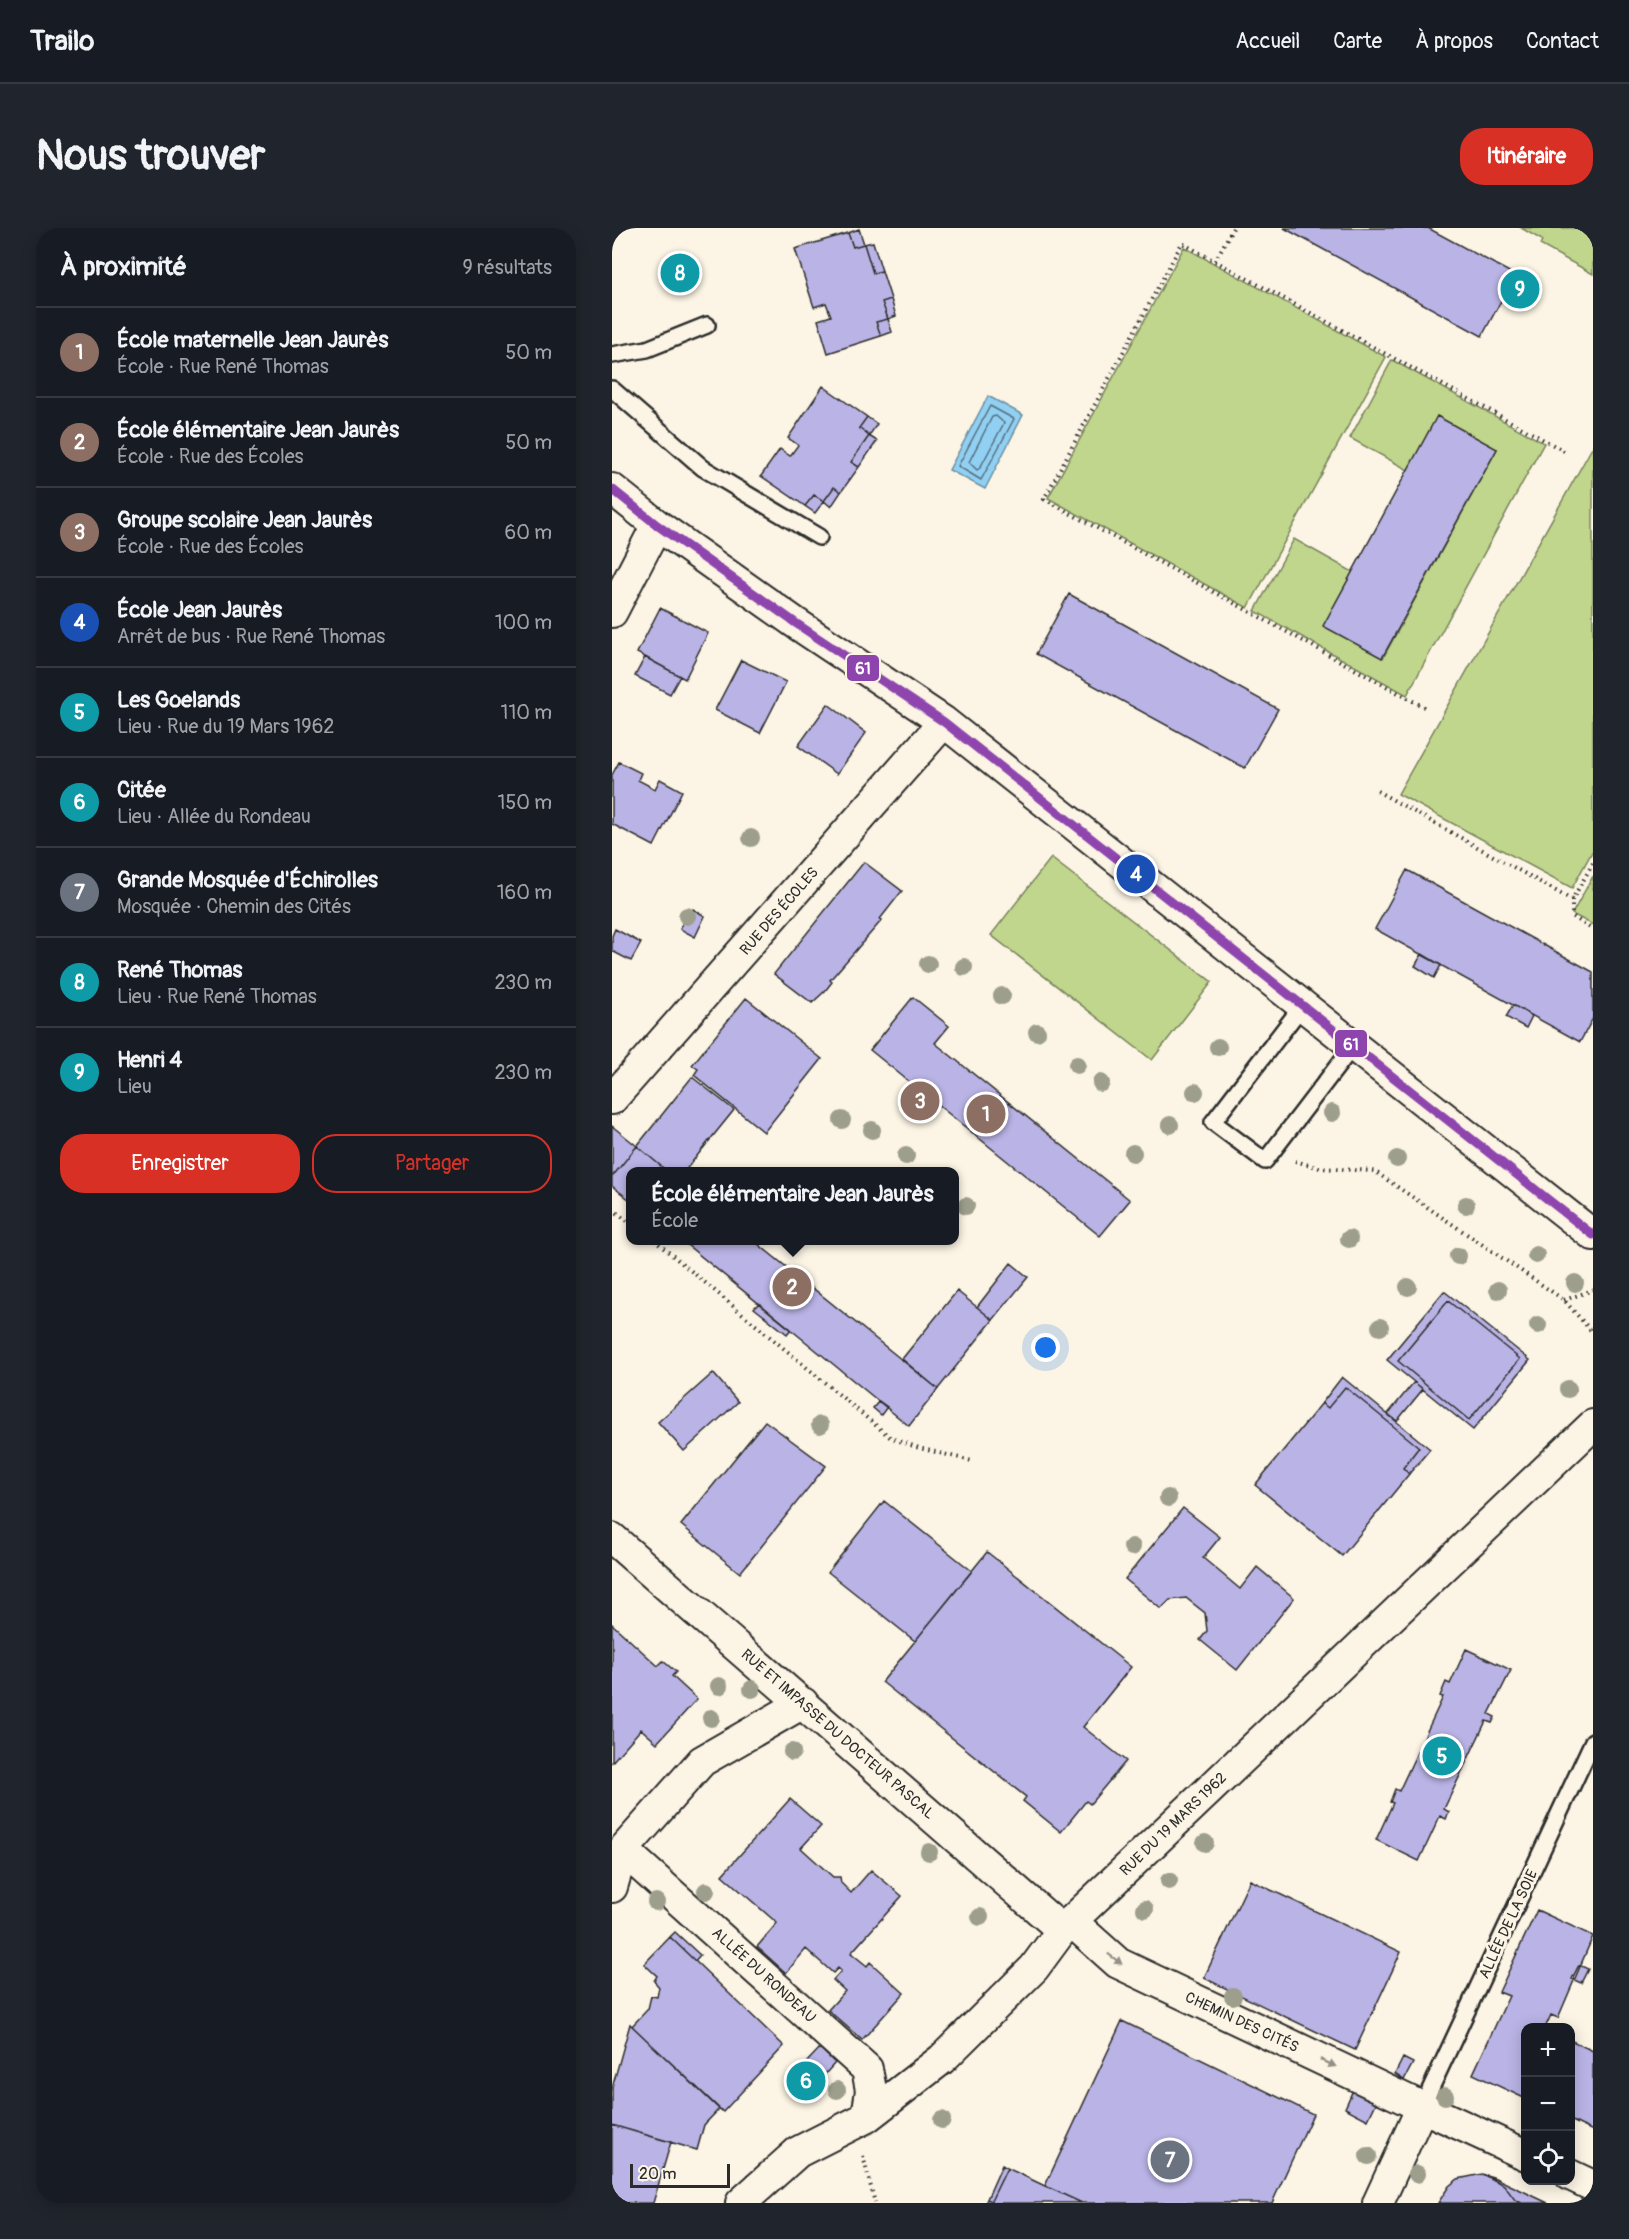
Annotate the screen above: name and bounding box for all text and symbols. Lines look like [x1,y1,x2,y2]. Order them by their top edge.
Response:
text: Trailo [30,24,94,59]
text: Accueil [1236,28,1300,55]
text: Carte [1333,28,1382,55]
text: À propos [1415,28,1493,55]
text: Contact [1526,28,1599,55]
button: Itinéraire [1460,128,1593,185]
text: Nous trouver [36,130,265,182]
pin: 8 [660,250,700,296]
text: À proximité [60,251,187,283]
text: 9 résultats [462,255,552,280]
pin: 9 [1500,266,1540,312]
text: École maternelle Jean Jaurès [117,326,388,354]
text: 1 [76,340,83,365]
text: 50 m [505,340,552,365]
text: École · Rue René Thomas [117,354,329,379]
text: École élémentaire Jean Jaurès [117,416,399,444]
text: 2 [74,430,85,455]
text: 50 m [505,430,552,455]
text: École · Rue des Écoles [117,444,304,469]
text: Groupe scolaire Jean Jaurès [117,506,372,534]
text: 3 [74,520,85,545]
text: 60 m [505,520,552,545]
text: École · Rue des Écoles [117,534,304,559]
text: École Jean Jaurès [117,596,282,624]
text: 4 [74,610,85,635]
text: 100 m [495,610,552,635]
text: Arrêt de bus · Rue René Thomas [117,624,385,649]
line badge: 61 [846,654,880,682]
text: 61 [855,659,871,679]
text: Les Goelands [117,686,240,714]
text: 5 [74,700,85,725]
text: 110 m [501,700,552,725]
text: Lieu · Rue du 19 Mars 1962 [117,714,334,739]
text: Citée [117,776,166,804]
text: 6 [74,790,85,815]
text: 150 m [498,790,552,815]
text: Lieu · Allée du Rondeau [117,804,311,829]
pin: 4 [1116,852,1156,896]
street label: RUE DES ÉCOLES [736,863,823,959]
text: Grande Mosquée d'Échirolles [117,866,378,894]
text: 7 [74,880,85,905]
text: 160 m [497,880,552,905]
text: Mosquée · Chemin des Cités [117,894,351,919]
text: René Thomas [117,956,242,984]
text: 8 [74,970,85,995]
text: 230 m [495,970,552,995]
text: Lieu · Rue René Thomas [117,984,317,1009]
line badge: 61 [1334,1029,1368,1058]
text: 61 [1343,1035,1359,1055]
text: Henri 4 [117,1046,182,1074]
text: 9 [74,1060,85,1085]
text: 230 m [495,1060,552,1085]
text: Lieu [117,1074,152,1099]
pin: 3 [900,1078,940,1124]
pin: 1 [966,1092,1006,1136]
button: Enregistrer [60,1134,300,1193]
button: Partager [312,1134,552,1193]
popup [626,1167,959,1245]
text: École élémentaire Jean Jaurès [651,1180,934,1208]
text: École [651,1208,698,1233]
pin: 2 [772,1264,812,1310]
your location [1031,1333,1060,1362]
street label: RUE ET IMPASSE DU DOCTEUR PASCAL [737,1645,938,1824]
pin: 5 [1422,1734,1462,1778]
street label: RUE DU 19 MARS 1962 [1116,1769,1231,1880]
street label: ALLÉE DE LA SOIE [1475,1866,1542,1982]
street label: ALLÉE DU RONDEAU [708,1924,820,2027]
one-way arrow [1108,1953,1123,1965]
street label: CHEMIN DES CITÉS [1182,1988,1302,2057]
map controls [1521,2023,1575,2185]
button: + [1521,2023,1575,2077]
pin: 6 [786,2058,826,2104]
one-way arrow [1320,2058,1337,2067]
button: − [1521,2077,1575,2131]
button: locate [1521,2131,1575,2185]
pin: 7 [1150,2138,1190,2182]
scale bar [630,2161,730,2188]
text: 20 m [639,2164,677,2184]

